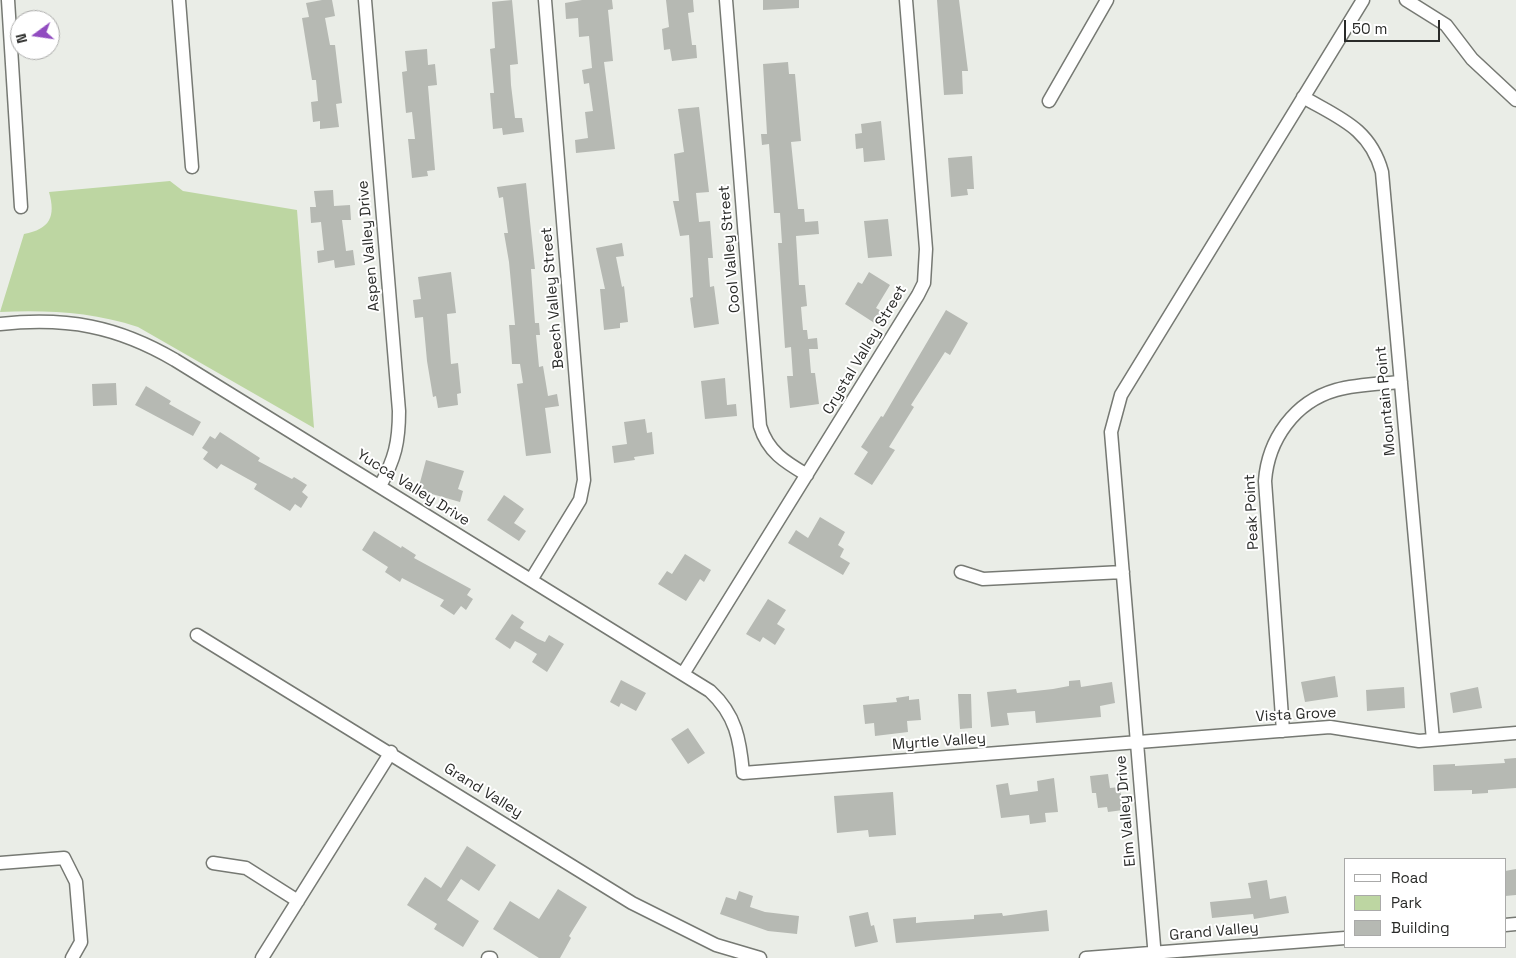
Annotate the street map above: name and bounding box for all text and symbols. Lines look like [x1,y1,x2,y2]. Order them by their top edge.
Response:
north arrow [10,10,60,60]
scale bar [1346,10,1442,42]
text: 50 m [1352,19,1387,38]
text: N [12,32,31,45]
street label: Aspen Valley Drive [354,180,384,312]
street label: Cool Valley Street [715,184,745,314]
street label: Beech Valley Street [538,226,568,370]
street label: Crystal Valley Street [819,282,911,418]
street label: Mountain Point [1372,345,1400,457]
street label: Yucca Valley Drive [353,446,473,530]
street label: Peak Point [1241,474,1263,550]
street label: Vista Grove [1255,704,1337,726]
street label: Myrtle Valley [892,730,986,754]
street label: Elm Valley Drive [1112,755,1140,867]
street label: Grand Valley [440,760,526,822]
legend [1344,858,1506,948]
text: Road [1391,868,1428,887]
text: Park [1391,893,1422,912]
text: Building [1391,918,1450,937]
street label: Grand Valley [1169,919,1259,945]

